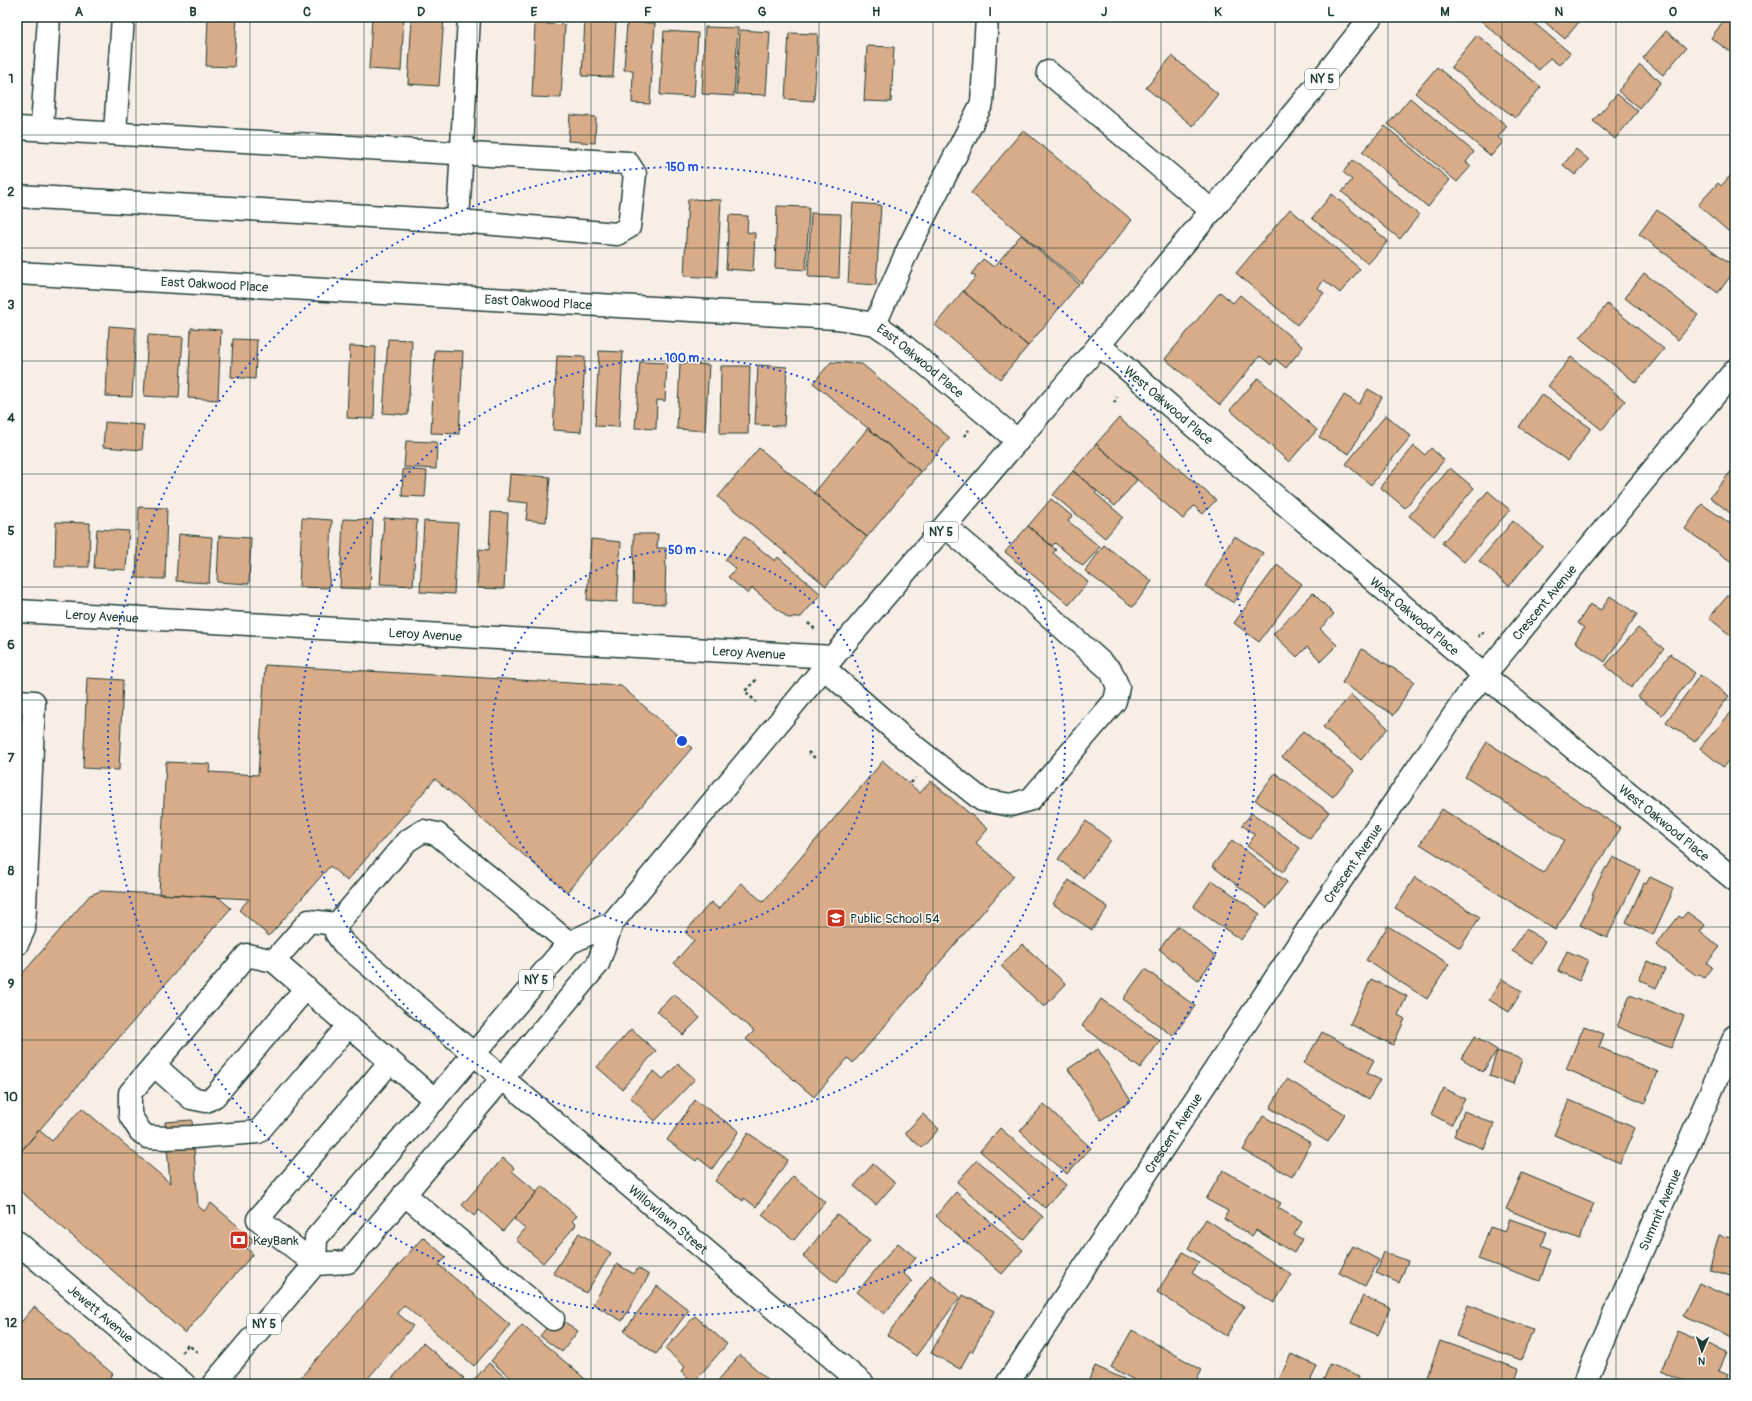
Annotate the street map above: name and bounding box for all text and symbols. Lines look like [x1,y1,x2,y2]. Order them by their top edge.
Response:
text: A [75,4,84,20]
text: B [189,4,197,20]
text: C [303,4,311,20]
text: D [417,4,425,20]
text: E [531,4,538,20]
text: F [644,4,652,20]
text: G [758,4,767,20]
text: H [872,4,880,20]
text: I [988,4,992,20]
text: J [1101,4,1107,20]
text: K [1214,4,1222,20]
text: L [1327,4,1335,20]
text: M [1440,4,1450,20]
text: N [1555,4,1564,20]
text: O [1669,4,1678,20]
road number: NY 5 [1305,69,1339,89]
text: 1 [8,71,14,87]
text: 150 m [666,160,699,175]
text: 2 [7,184,15,200]
street label: East Oakwood Place [160,274,269,296]
street label: East Oakwood Place [484,292,593,314]
text: 3 [7,297,15,313]
street label: East Oakwood Place [874,321,967,402]
text: 100 m [665,351,700,366]
street label: West Oakwood Place [1120,363,1217,449]
text: 4 [7,410,15,426]
road number: NY 5 [924,522,958,542]
text: 5 [7,523,15,539]
text: 50 m [668,543,696,558]
street label: Crescent Avenue [1509,562,1581,644]
street label: West Oakwood Place [1366,574,1462,660]
street label: Leroy Avenue [65,607,140,627]
street label: Leroy Avenue [388,625,463,645]
text: 6 [7,637,15,653]
street label: Leroy Avenue [712,643,787,663]
centre of rings [675,734,689,748]
text: 7 [8,750,15,766]
street label: West Oakwood Place [1615,781,1713,865]
street label: Crescent Avenue [1321,821,1387,907]
text: 8 [8,863,15,879]
school or university icon: Public School 54 [825,907,847,929]
place label: Public School 54 [850,911,940,927]
road number: NY 5 [519,970,553,990]
text: 9 [8,976,15,992]
text: 10 [4,1089,18,1105]
street label: Crescent Avenue [1142,1090,1207,1177]
street label: Summit Avenue [1636,1166,1685,1253]
street label: Willowlawn Street [625,1182,711,1258]
text: 11 [6,1202,16,1218]
bank icon: KeyBank [228,1229,250,1251]
place label: KeyBank [253,1233,299,1249]
street label: Jewett Avenue [64,1282,137,1347]
road number: NY 5 [247,1314,281,1334]
text: 12 [5,1315,17,1331]
north arrow [1682,1331,1722,1371]
text: N [1697,1354,1706,1367]

